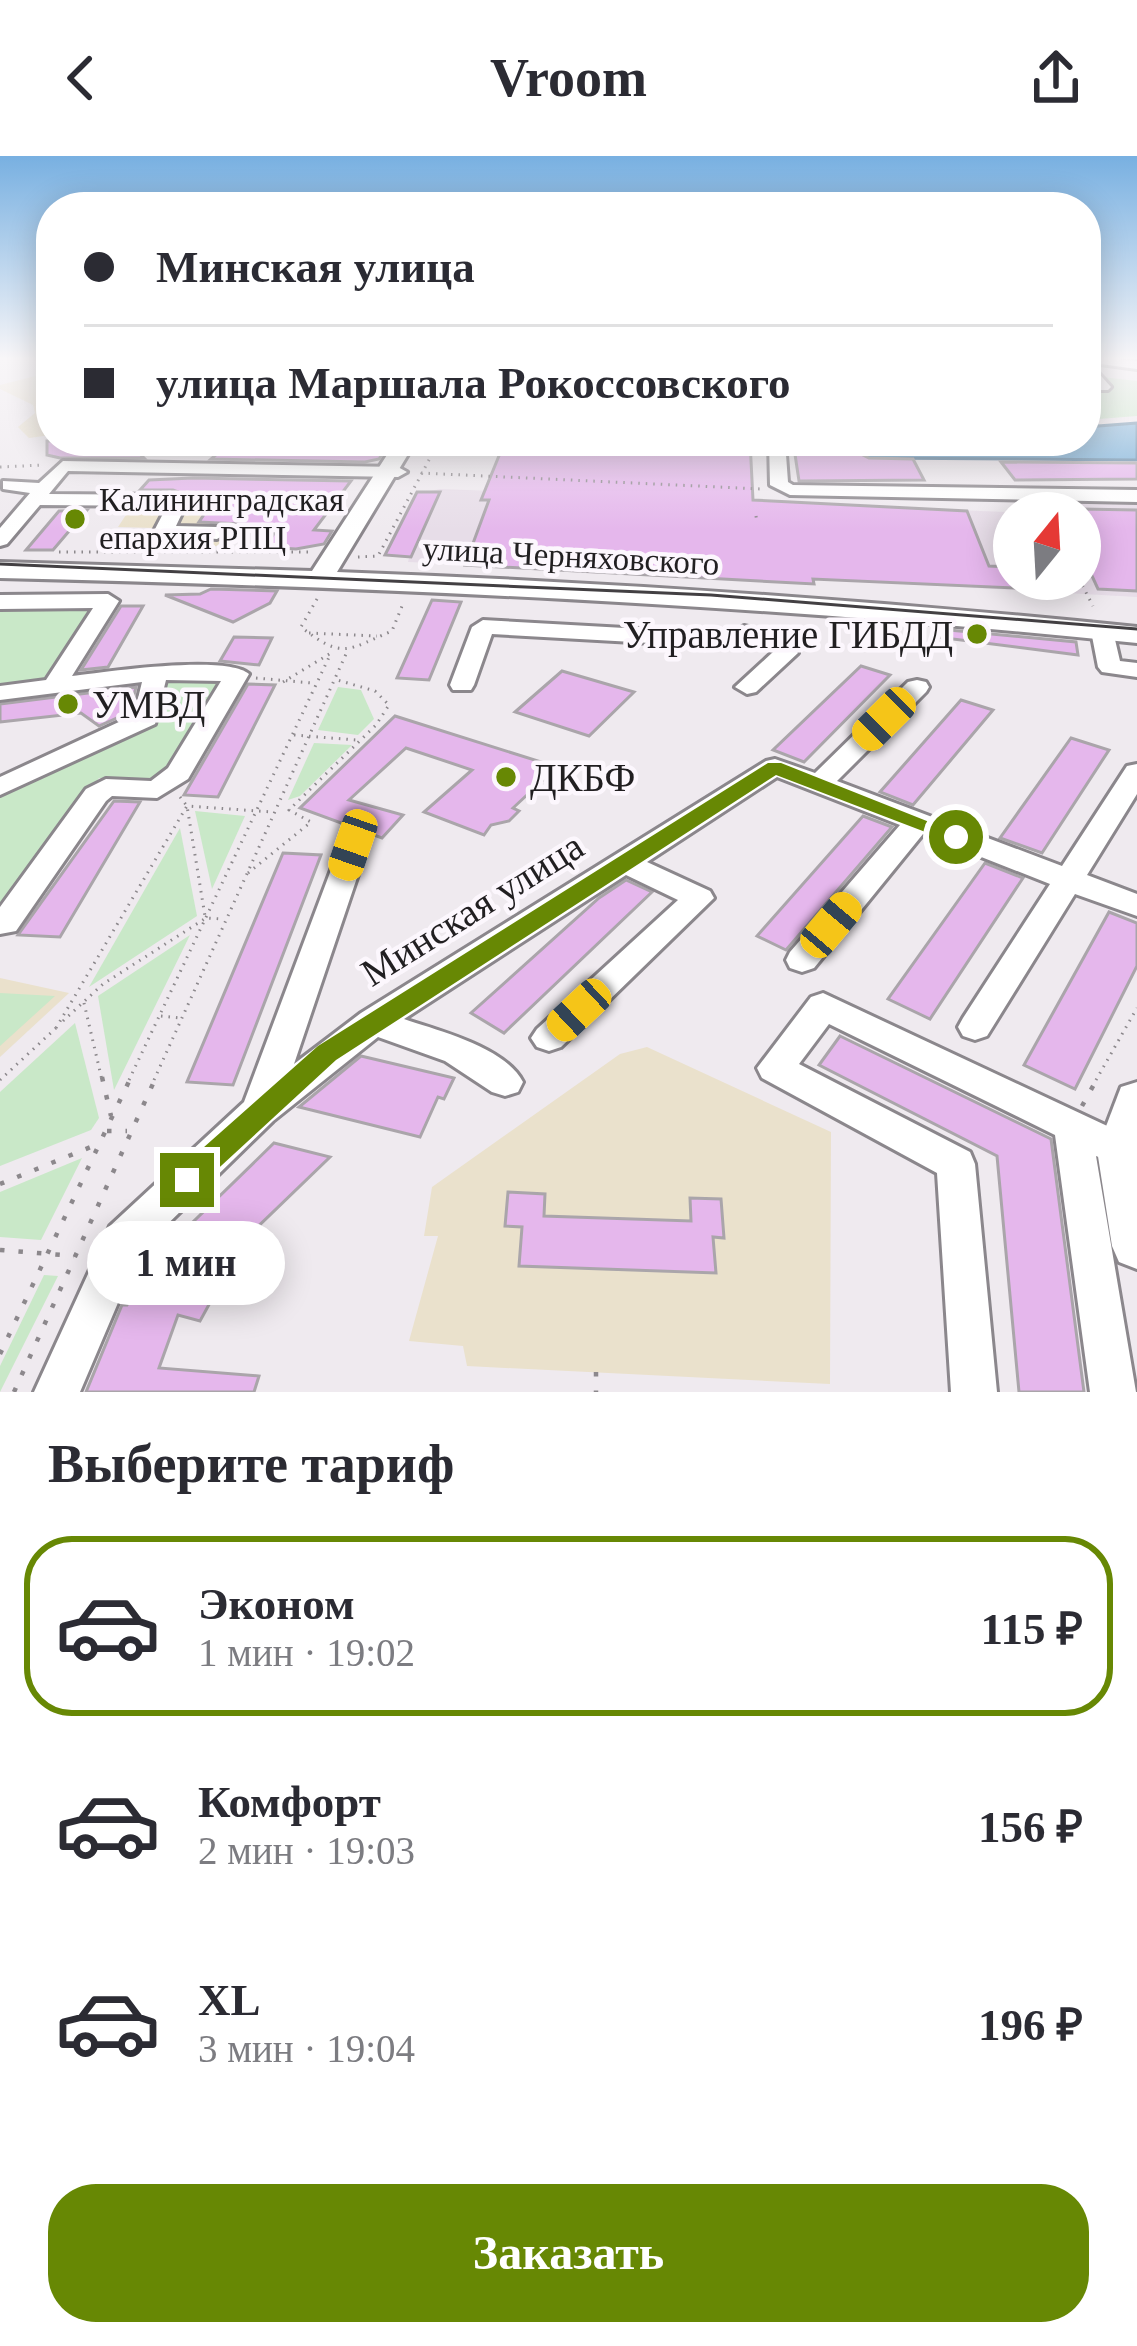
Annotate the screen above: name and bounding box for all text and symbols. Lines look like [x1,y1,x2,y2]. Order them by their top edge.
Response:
icon: back [48,45,114,111]
icon: share [1023,45,1089,111]
text: Vroom [490,48,647,108]
text: Минская улица [156,242,475,292]
text: улица Маршала Рокоссовского [156,358,791,408]
place label: Калининградская епархия РПЦ [99,482,344,556]
north arrow [993,492,1101,600]
map controls [993,492,1101,600]
marker: Калининградская епархия РПЦ [62,506,88,532]
street label: улица Черняховского [422,530,720,582]
place label: Управление ГИБДД [623,613,953,657]
marker: Управление ГИБДД [964,621,990,647]
car [846,681,922,757]
place label: УМВД [92,683,205,727]
marker: УМВД [55,691,81,717]
place label: ДКБФ [530,756,635,800]
marker: ДКБФ [493,764,519,790]
car [324,805,382,885]
route start [929,810,983,864]
street label: Минская улица [353,824,591,995]
car [794,886,868,964]
car [540,972,618,1048]
route end [160,1153,214,1207]
callout: 1 мин [88,1222,286,1306]
text: 1 мин [136,1241,236,1284]
text: Выберите тариф [48,1434,454,1494]
icon: car [54,1572,162,1680]
text: Эконом [198,1579,355,1629]
text: 115 ₽ [981,1604,1083,1654]
text: 1 мин · 19:02 [198,1631,415,1674]
icon: car [54,1770,162,1878]
text: Комфорт [198,1777,381,1827]
text: 156 ₽ [978,1802,1083,1852]
text: 2 мин · 19:03 [198,1829,415,1872]
icon: car [54,1968,162,2076]
text: XL [198,1975,261,2025]
text: 196 ₽ [978,2000,1083,2050]
text: 3 мин · 19:04 [198,2027,415,2070]
button: Заказать [48,2184,1089,2322]

